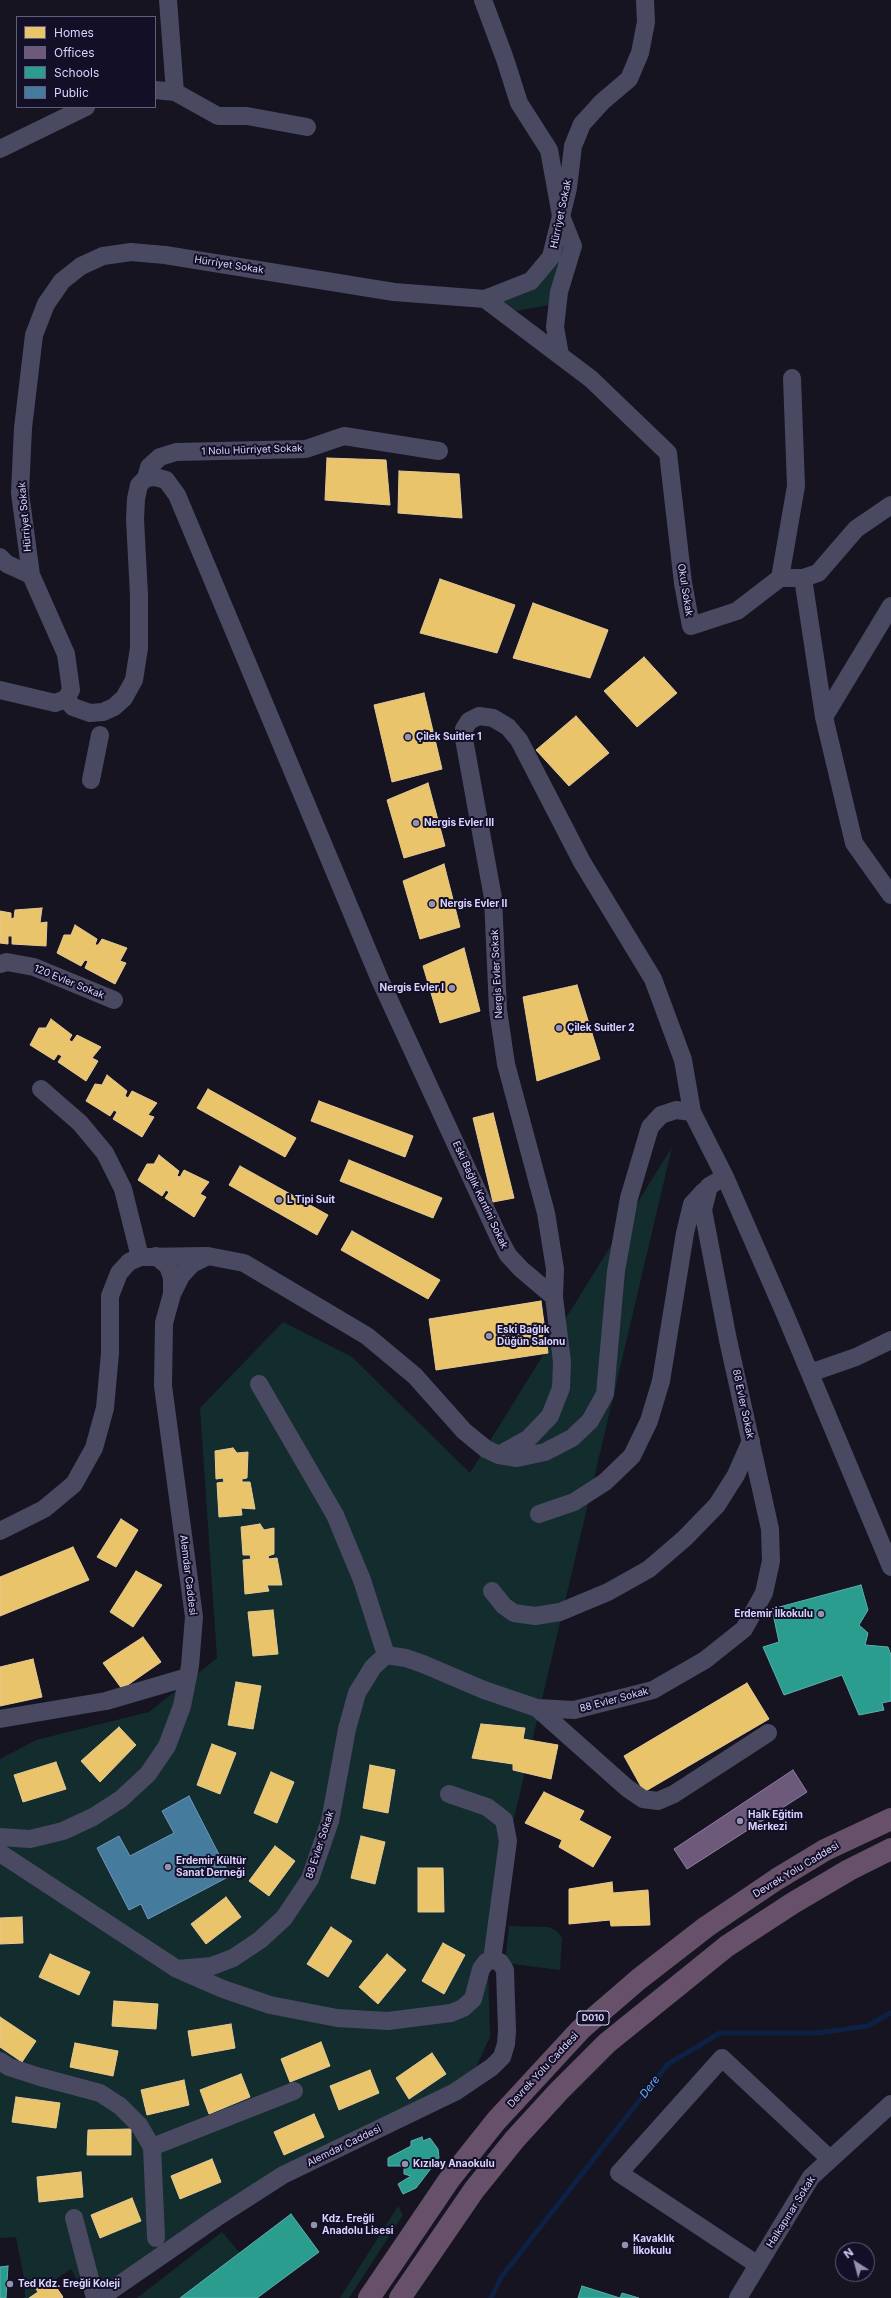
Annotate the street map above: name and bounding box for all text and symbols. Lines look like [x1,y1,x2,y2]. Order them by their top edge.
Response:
legend [16,16,156,108]
text: Homes [54,25,94,40]
text: Offices [54,45,95,60]
text: Schools [54,65,99,80]
text: Public [54,85,89,100]
street label: Hürriyet Sokak [548,179,574,249]
street label: Hürriyet Sokak [194,254,264,276]
street label: 1 Nolu Hürriyet Sokak [201,442,303,458]
street label: Hürriyet Sokak [16,482,34,552]
street label: Okul Sokak [675,563,695,617]
place label: Çilek Suitler 1 [416,731,482,743]
marker: Çilek Suitler 1 [403,732,413,742]
place label: Nergis Evler III [424,817,494,829]
marker: Nergis Evler III [411,818,421,828]
place label: Nergis Evler II [440,898,507,910]
marker: Nergis Evler II [427,899,437,909]
street label: Nergis Evler Sokak [489,929,505,1019]
street label: 120 Evler Sokak [32,962,106,1002]
place label: Nergis Evler I [380,982,444,994]
marker: Nergis Evler I [447,983,457,993]
place label: Çilek Suitler 2 [567,1022,635,1034]
marker: Çilek Suitler 2 [554,1023,564,1033]
street label: Eski Bağlık Kantini Sokak [450,1139,510,1251]
place label: L Tipi Suit [287,1194,335,1206]
marker: L Tipi Suit [274,1195,284,1205]
place label: Eski Bağlık Düğün Salonu [497,1324,565,1348]
marker: Eski Bağlık Düğün Salonu [484,1331,494,1341]
street label: 88 Evler Sokak [730,1368,756,1440]
street label: Alemdar Caddesi [177,1534,199,1616]
place label: Erdemir İlkokulu [734,1608,813,1620]
marker: Erdemir İlkokulu [816,1609,826,1619]
street label: 88 Evler Sokak [578,1685,650,1715]
place label: Halk Eğitim Merkezi [748,1809,803,1832]
street label: 88 Evler Sokak [303,1810,337,1880]
marker: Halk Eğitim Merkezi [735,1816,745,1826]
street label: Devrek Yolu Caddesi [751,1840,841,1900]
place label: Erdemir Kültür Sanat Derneği [176,1855,246,1878]
marker: Erdemir Kültür Sanat Derneği [163,1862,173,1872]
road number: D010 [577,2011,609,2025]
street label: Devrek Yolu Caddesi [505,2030,581,2110]
water label: Dere [637,2073,663,2101]
street label: Alemdar Caddesi [305,2123,383,2169]
place label: Kızılay Anaokulu [413,2158,495,2170]
marker: Kızılay Anaokulu [400,2159,410,2169]
street label: Halkapınar Sokak [764,2174,818,2250]
place label: Kdz. Ereğli Anadolu Lisesi [322,2213,393,2236]
marker: Kdz. Ereğli Anadolu Lisesi [309,2220,319,2230]
place label: Kavaklık İlkokulu [633,2233,675,2256]
marker: Kavaklık İlkokulu [620,2240,630,2250]
north arrow [835,2242,875,2282]
text: N [841,2245,856,2261]
place label: Ted Kdz. Ereğli Koleji [18,2278,120,2290]
marker: Ted Kdz. Ereğli Koleji [5,2279,15,2289]

